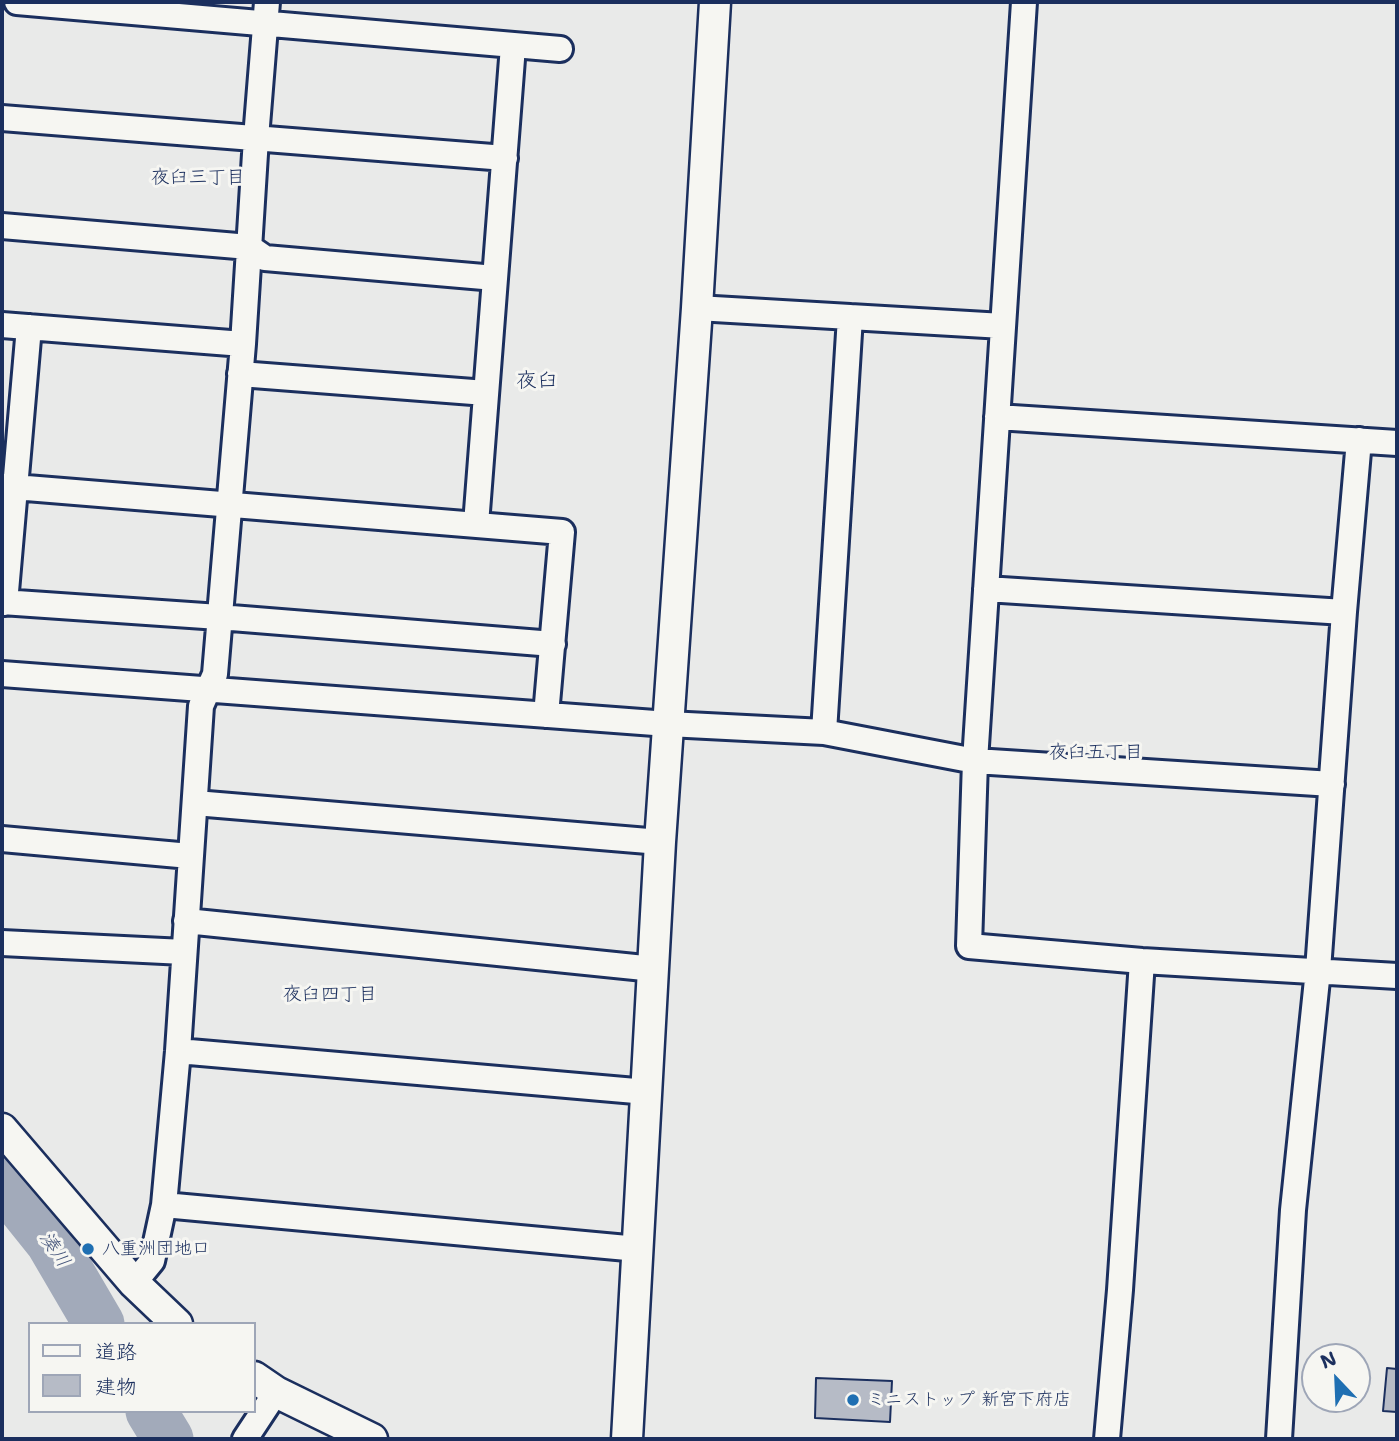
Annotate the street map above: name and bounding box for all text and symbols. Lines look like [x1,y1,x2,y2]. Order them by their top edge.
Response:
district label: 夜臼三丁目 [151,167,245,189]
district label: 夜臼 [516,369,558,395]
district label: 夜臼五丁目 [1049,742,1143,764]
district label: 夜臼四丁目 [283,984,377,1006]
water label: 湊川 [34,1228,74,1272]
place label: 八重洲団地口 [102,1238,210,1260]
marker: 八重洲団地口 [80,1241,96,1257]
legend [28,1322,256,1413]
text: 道路 [95,1338,137,1366]
north arrow [1301,1343,1371,1413]
text: N [1317,1346,1340,1374]
text: 建物 [95,1373,137,1401]
place label: ミニストップ 新宮下府店 [867,1389,1071,1411]
marker: ミニストップ 新宮下府店 [845,1392,861,1408]

